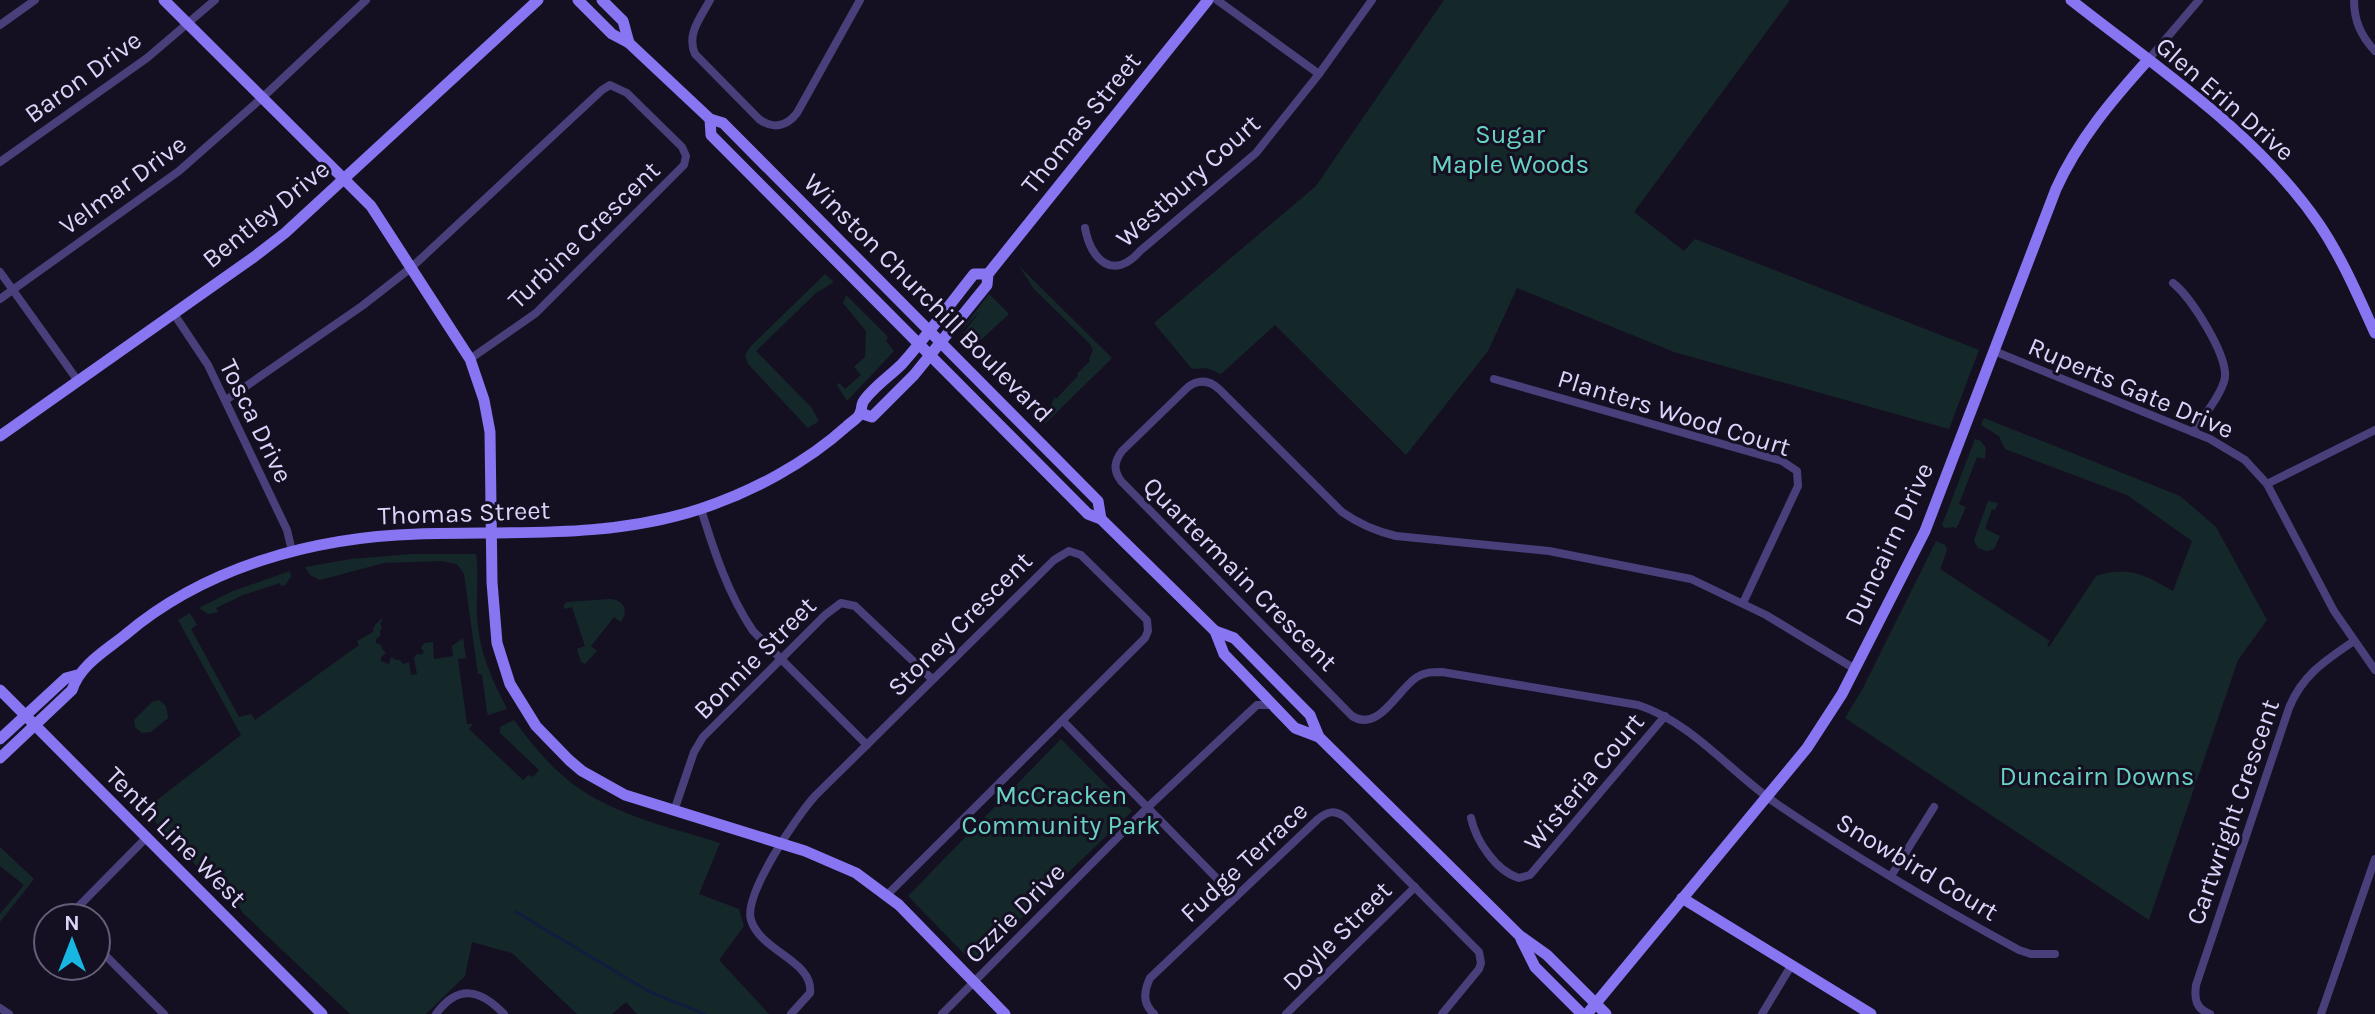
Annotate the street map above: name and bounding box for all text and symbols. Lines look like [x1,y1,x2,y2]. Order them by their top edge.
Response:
street label: Baron Drive [19,24,147,130]
street label: Glen Erin Drive [2149,30,2301,168]
street label: Thomas Street [1015,46,1148,200]
street label: Westbury Court [1110,108,1267,254]
park label: Sugar Maple Woods [1431,119,1589,180]
street label: Velmar Drive [53,129,193,241]
street label: Bentley Drive [196,153,336,275]
street label: Turbine Crescent [502,154,667,315]
street label: Winston Churchill Boulevard [797,167,1059,429]
street label: Ruperts Gate Drive [2024,331,2238,445]
street label: Tosca Drive [213,354,299,488]
street label: Planters Wood Court [1554,363,1794,463]
street label: Duncairn Drive [1838,458,1940,630]
street label: Quartermain Crescent [1136,470,1344,678]
street label: Thomas Street [377,494,551,532]
street label: Stoney Crescent [881,545,1039,703]
street label: Bonnie Street [687,590,823,726]
street label: Cartwright Crescent [2180,695,2286,929]
street label: Wisteria Court [1517,707,1651,857]
street label: Tenth Line West [99,760,253,914]
park label: Duncairn Downs [2000,761,2194,792]
park label: McCracken Community Park [962,780,1160,841]
street label: Fudge Terrace [1174,795,1314,929]
street label: Snowbird Court [1830,806,2004,928]
street label: Ozzie Drive [958,856,1072,970]
street label: Doyle Street [1276,875,1398,997]
north arrow [32,902,112,982]
text: N [64,910,80,936]

